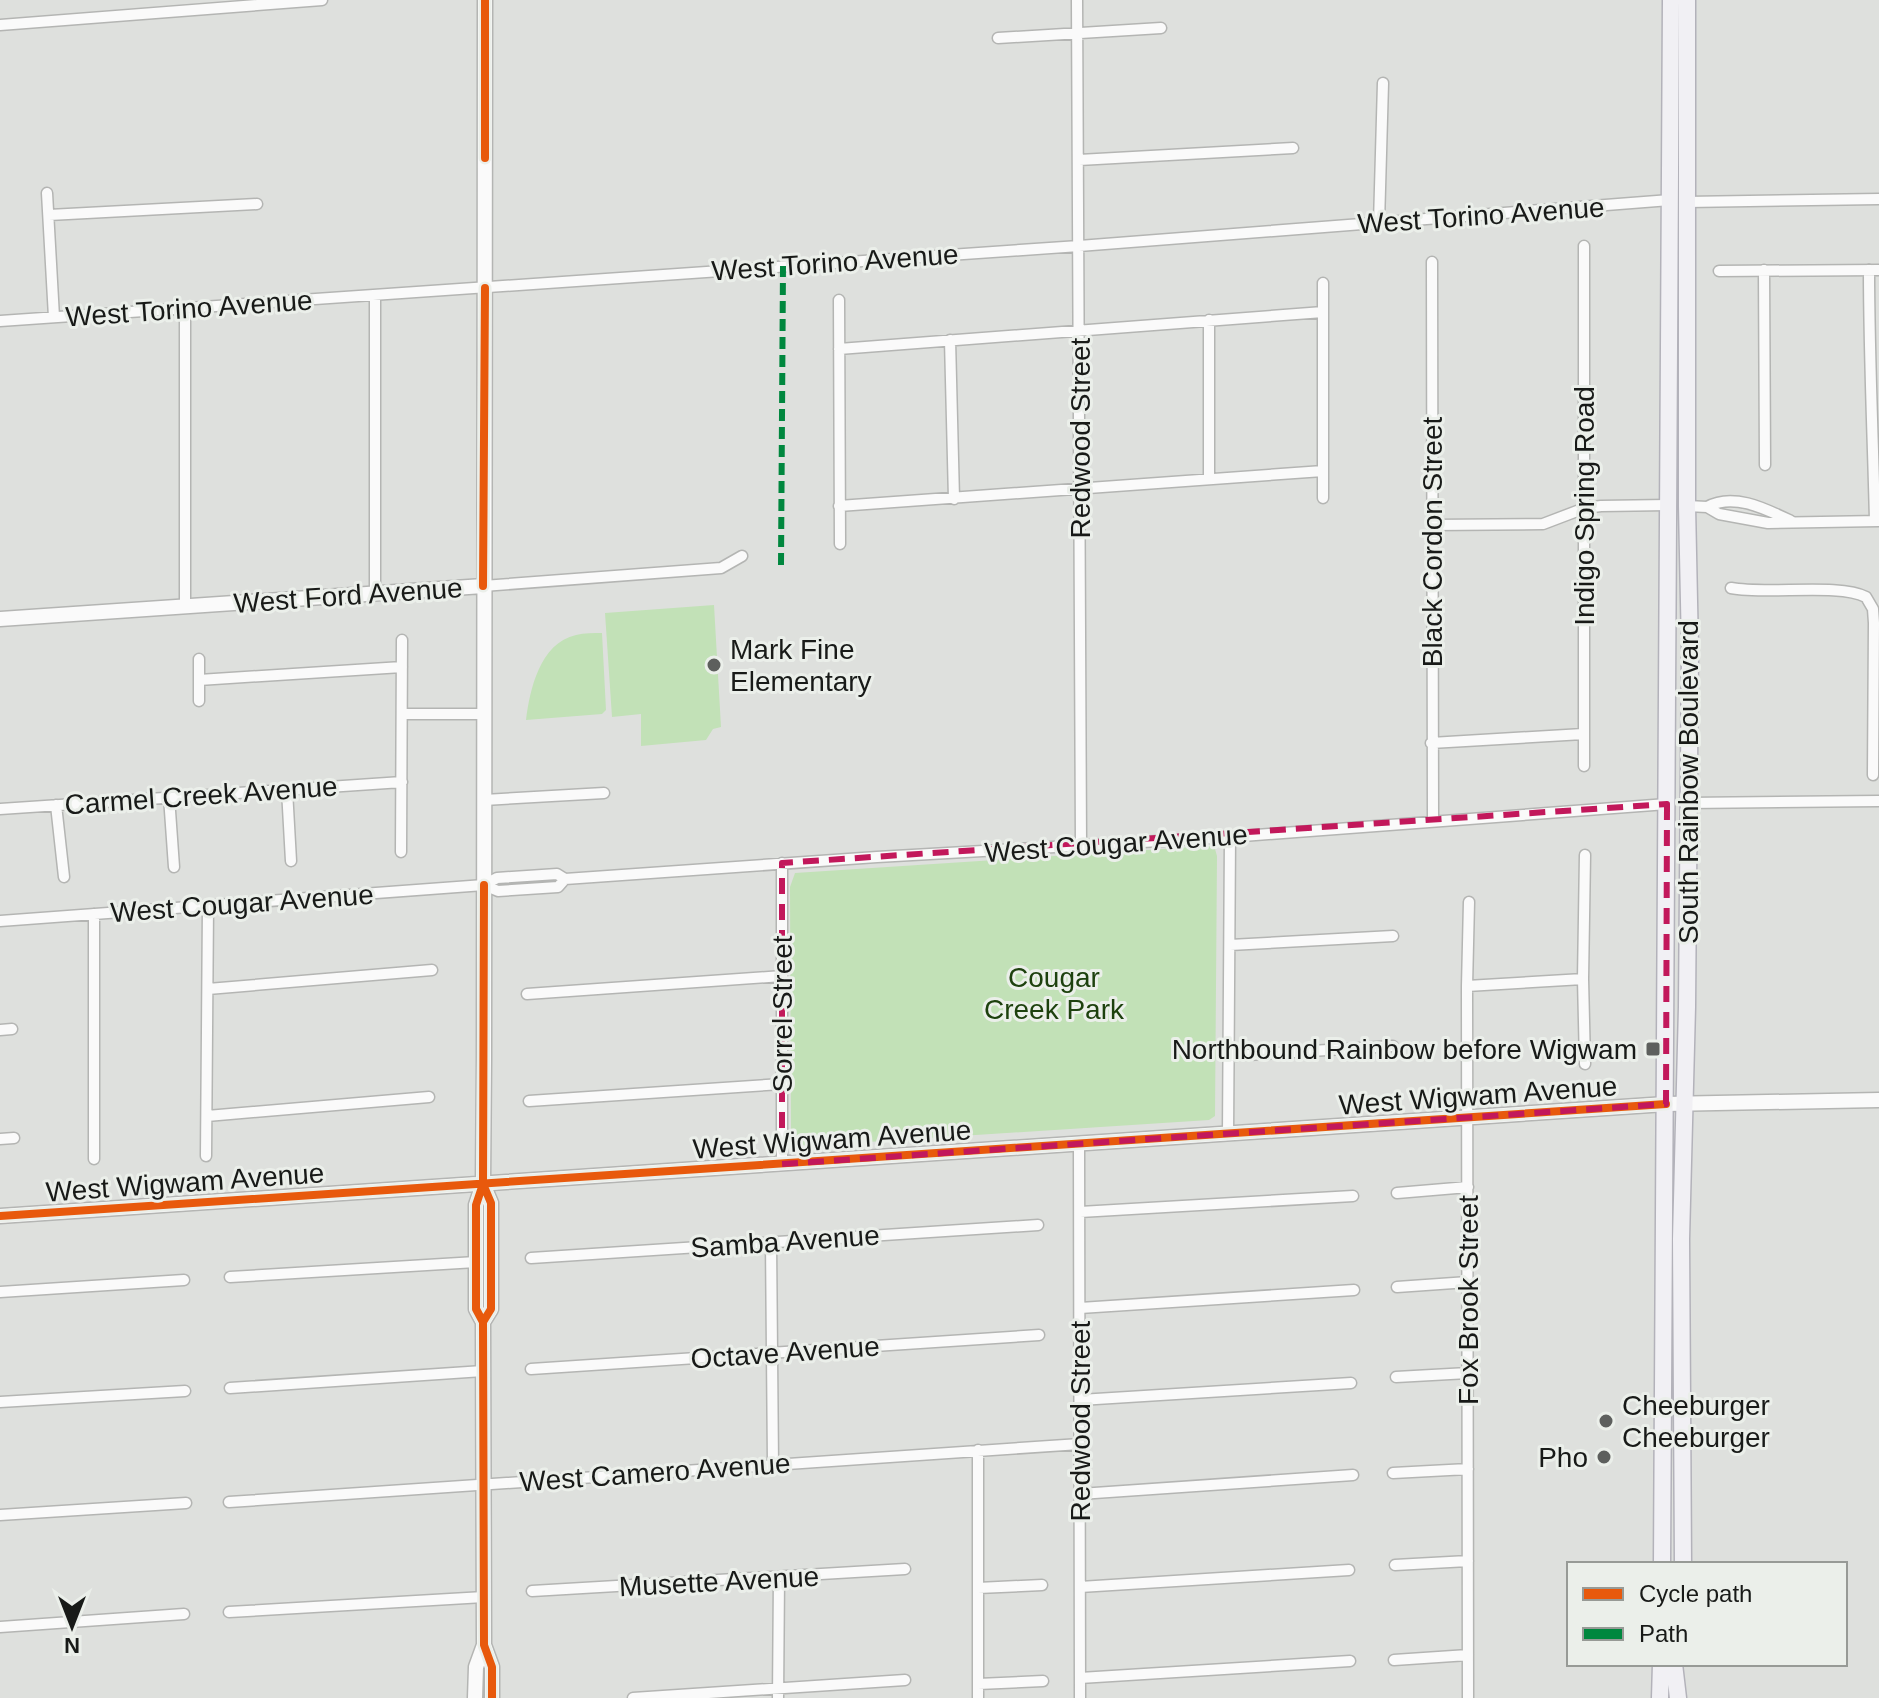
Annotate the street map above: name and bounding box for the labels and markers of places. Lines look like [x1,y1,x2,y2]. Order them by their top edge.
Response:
place label: Mark Fine Elementary [730,634,872,697]
marker: Mark Fine Elementary [705,656,723,674]
place label: Northbound Rainbow before Wigwam [1172,1034,1637,1065]
marker: Northbound Rainbow before Wigwam [1644,1040,1662,1058]
place label: Cheeburger Cheeburger [1622,1390,1770,1453]
marker: Cheeburger Cheeburger [1597,1412,1615,1430]
place label: Pho [1538,1442,1588,1473]
marker: Pho [1595,1448,1613,1466]

